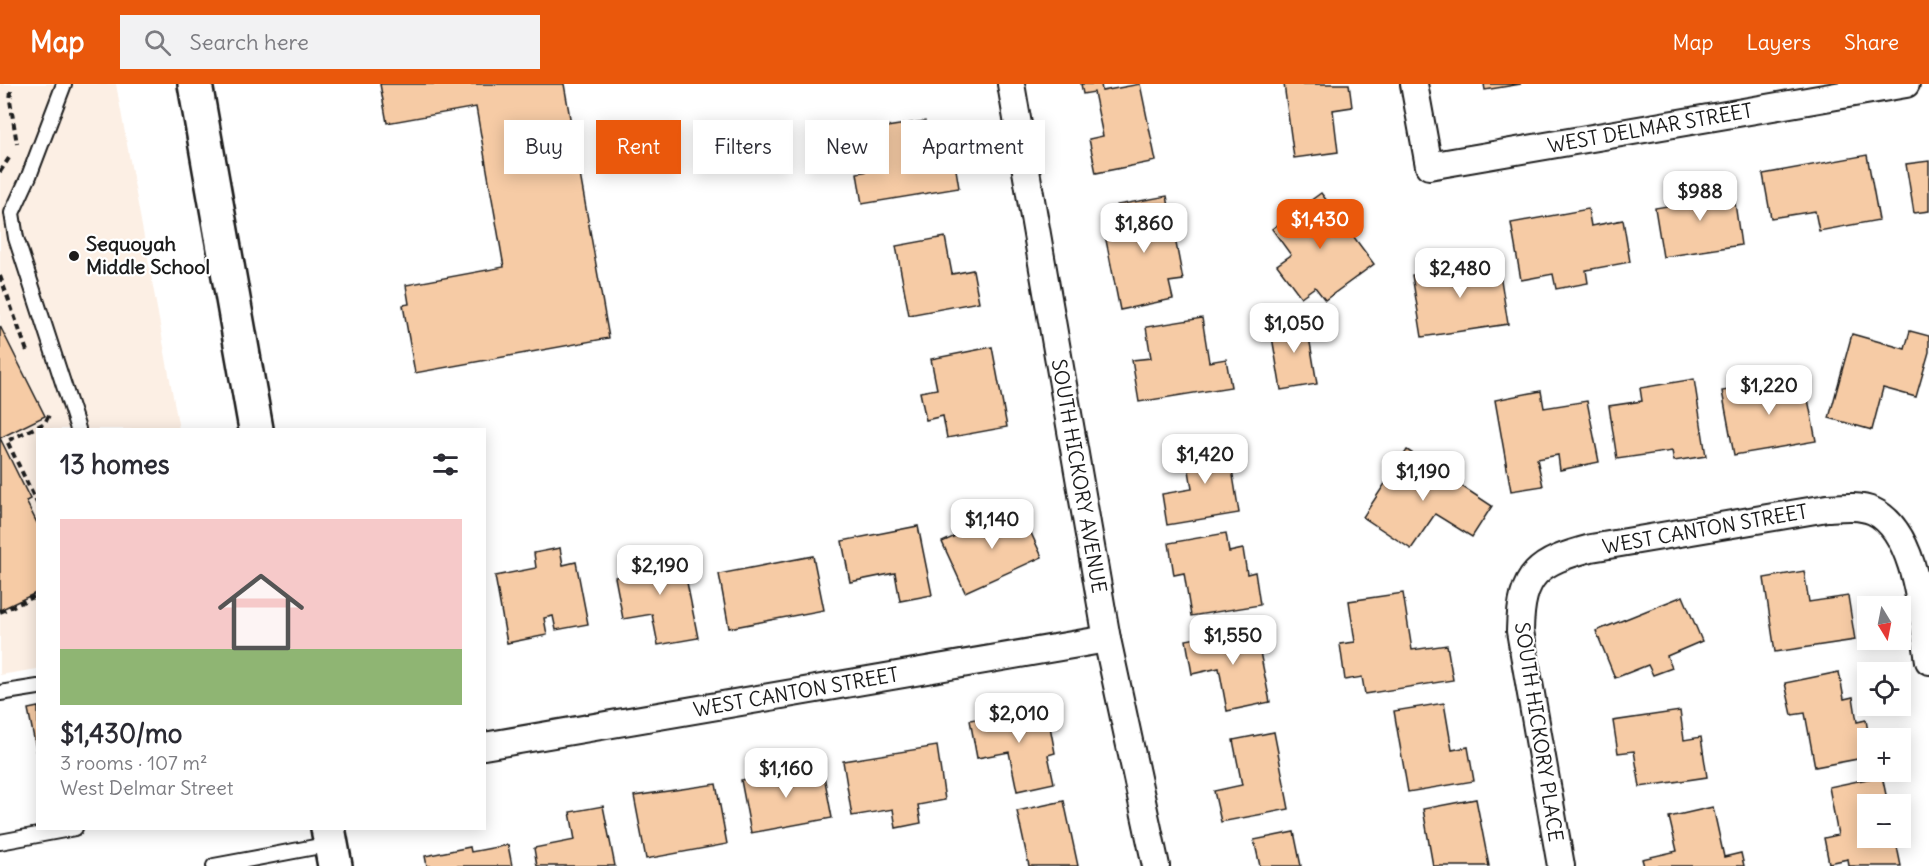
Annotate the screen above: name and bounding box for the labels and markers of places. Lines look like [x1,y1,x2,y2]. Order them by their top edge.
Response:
pin: $988 [1664,171,1736,222]
pin: $1,430 [1271,199,1369,250]
pin: $1,860 [1095,203,1193,254]
place label: Sequoyah Middle School [86,231,210,279]
pin: $2,480 [1411,248,1509,299]
marker: Sequoyah Middle School [67,249,81,263]
pin: $1,050 [1245,303,1343,354]
pin: $1,220 [1720,365,1818,416]
pin: $1,420 [1156,434,1254,485]
pin: $1,190 [1374,451,1472,502]
pin: $1,140 [943,499,1041,550]
pin: $2,190 [611,545,709,596]
pin: $1,550 [1184,615,1282,666]
pin: $2,010 [970,693,1068,744]
pin: $1,160 [737,748,835,799]

